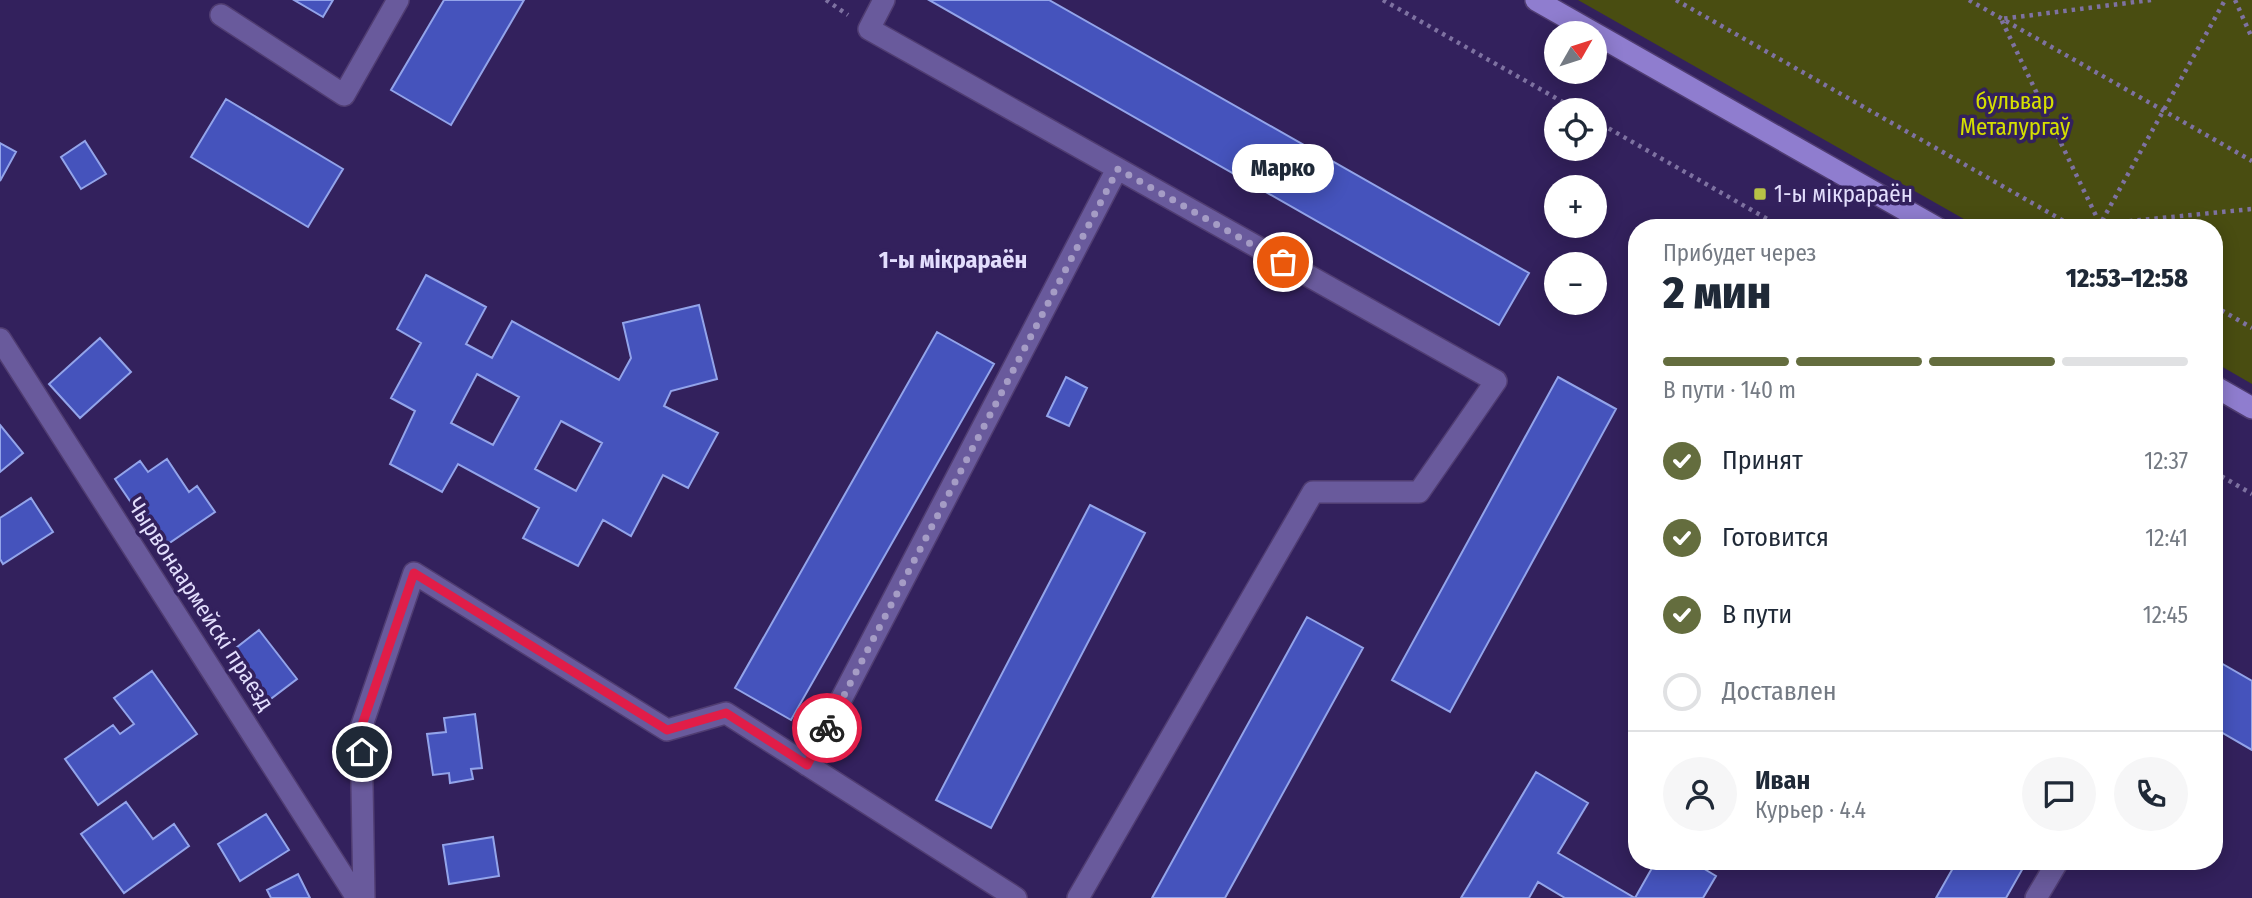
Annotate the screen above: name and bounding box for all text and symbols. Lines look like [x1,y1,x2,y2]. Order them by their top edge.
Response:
north arrow [1544,21,1606,84]
map controls [1544,21,1607,315]
park label: бульвар Металургаў [1960,87,2071,141]
button: locate [1544,98,1607,161]
callout: Марко [1232,143,1334,192]
text: Марко [1251,154,1315,182]
button: + [1544,175,1607,238]
place label: 1-ы мікрараён [1774,180,1913,208]
marker: 1-ы мікрараён [1752,186,1768,202]
pin [1253,232,1313,292]
text: Прибудет через [1663,239,1816,267]
icon: bag [1264,243,1302,281]
district label: 1-ы мікрараён [879,246,1027,274]
button: − [1544,252,1607,315]
text: 12:53–12:58 [2066,263,2188,294]
text: 2 мин [1663,265,1771,320]
text: В пути · 140 m [1663,376,1796,404]
icon: check [1663,442,1701,480]
text: Принят [1722,445,1803,476]
text: 12:37 [2144,447,2188,475]
street label: Чырвонаармейскі праезд [122,492,280,716]
icon: check [1663,519,1701,557]
text: Готовится [1722,522,1829,553]
text: 12:41 [2145,524,2188,552]
icon: check [1663,596,1701,634]
text: В пути [1722,599,1792,630]
text: 12:45 [2143,601,2188,629]
text: Доставлен [1722,676,1837,707]
courier [792,693,862,763]
icon: bike [808,709,846,747]
pin [332,722,392,782]
icon: home [343,733,381,771]
button: person [1663,757,1737,831]
button: chat [2022,757,2096,831]
button: phone [2114,757,2188,831]
text: Иван [1755,765,1810,796]
text: Курьер · 4.4 [1755,796,1866,824]

